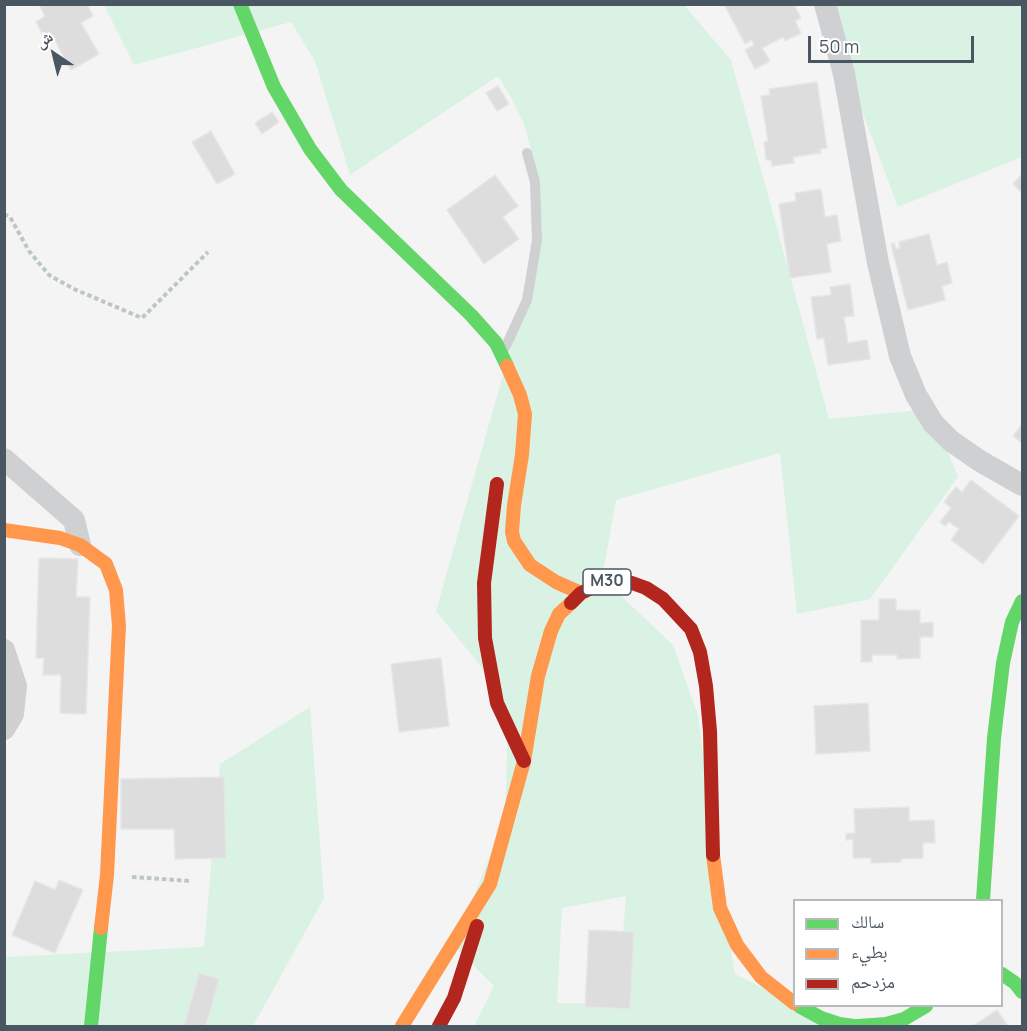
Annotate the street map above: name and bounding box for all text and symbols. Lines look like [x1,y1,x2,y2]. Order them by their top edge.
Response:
north arrow [24,24,84,84]
scale bar [811,24,978,62]
text: ش [30,25,57,53]
text: 50 m [819,34,859,58]
road number: M30 [583,569,631,595]
legend [793,899,1003,1007]
text: سالك [851,909,884,933]
text: بطيء [851,939,888,963]
text: مزدحم [851,969,895,993]

